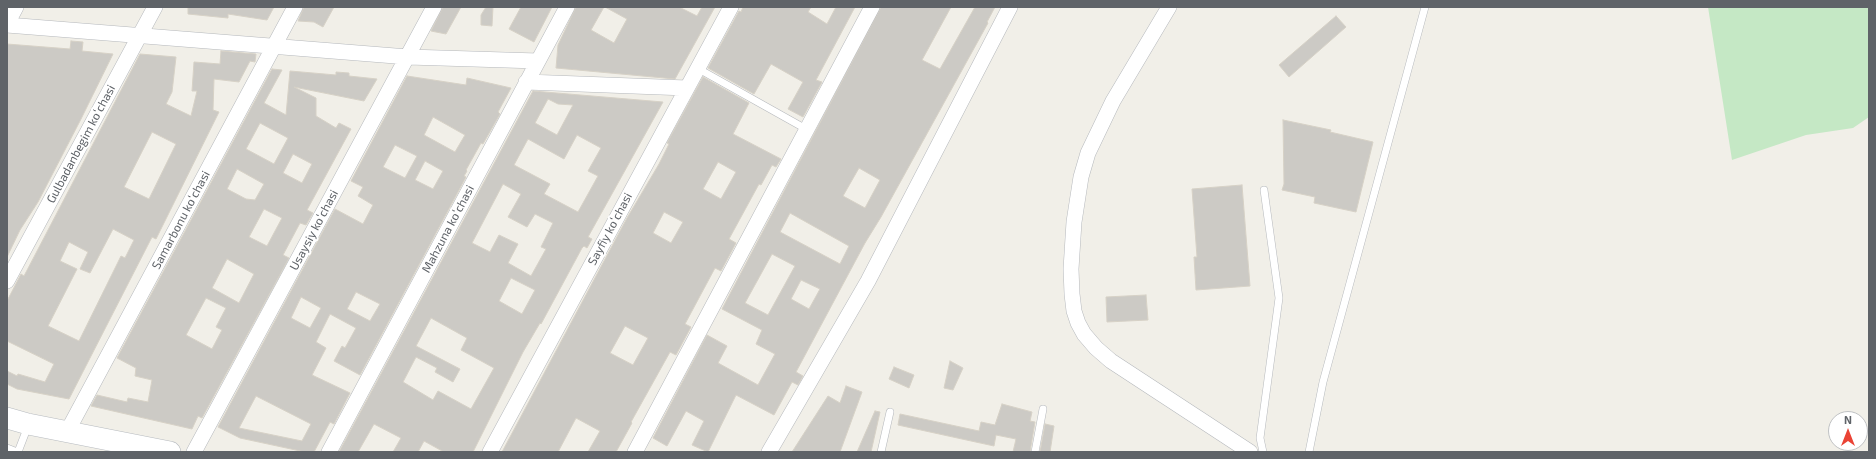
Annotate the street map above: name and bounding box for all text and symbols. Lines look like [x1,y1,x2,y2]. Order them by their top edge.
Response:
street label: Gulbadanbegim koʻchasi [44,82,118,206]
street label: Samarbonu koʻchasi [149,168,213,272]
street label: Mahzuna koʻchasi [419,183,477,275]
street label: Usaysiy koʻchasi [287,187,341,273]
street label: Sayfiy koʻchasi [585,190,635,268]
north arrow [1828,411,1868,451]
text: N [1844,413,1852,426]

